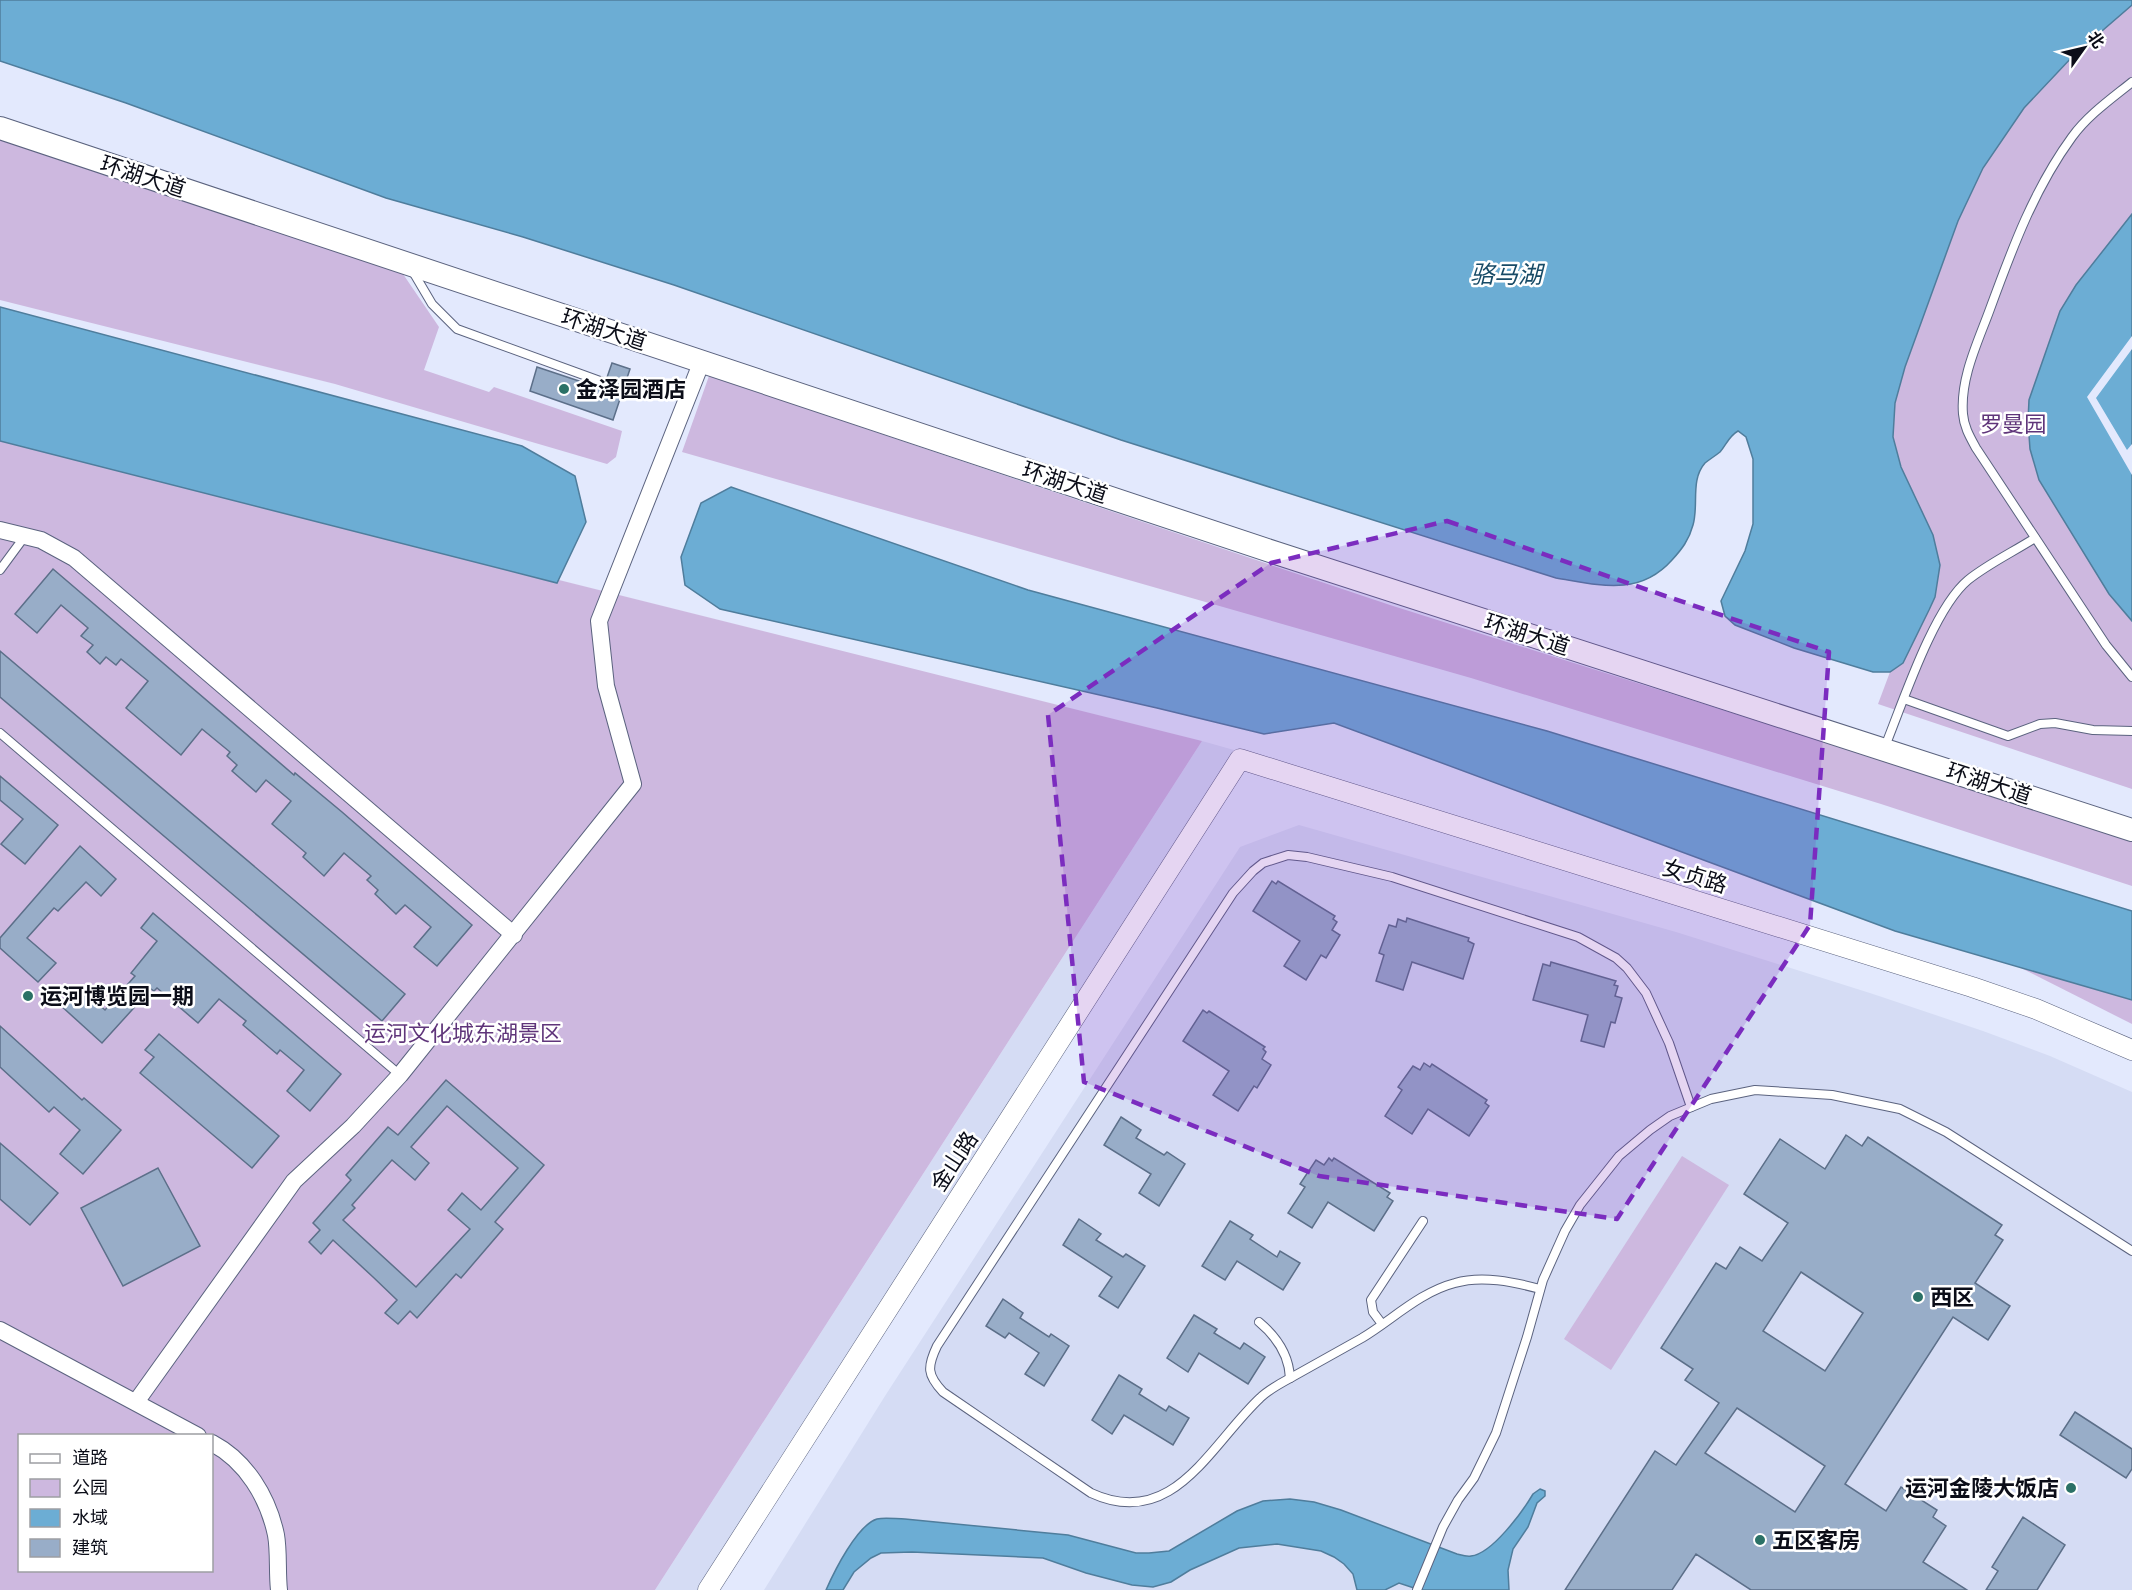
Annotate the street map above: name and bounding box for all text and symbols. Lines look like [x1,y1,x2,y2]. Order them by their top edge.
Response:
north arrow [2054,18,2114,78]
text: 北 [2082,27,2110,53]
street label: 环湖大道 [96,147,190,205]
water label: 骆马湖 [1470,257,1546,292]
street label: 环湖大道 [557,300,651,358]
place label: 金泽园酒店 [576,373,686,405]
marker: 金泽园酒店 [557,382,571,396]
park label: 罗曼园 [1980,408,2046,440]
street label: 环湖大道 [1018,453,1112,511]
street label: 环湖大道 [1480,605,1574,663]
street label: 环湖大道 [1942,754,2036,812]
street label: 女贞路 [1659,851,1731,901]
place label: 运河博览园一期 [40,980,194,1012]
marker: 运河博览园一期 [21,989,35,1003]
park label: 运河文化城东湖景区 [364,1017,562,1049]
street label: 金山路 [923,1125,985,1197]
place label: 西区 [1930,1281,1974,1313]
marker: 西区 [1911,1290,1925,1304]
legend [18,1434,213,1572]
text: 道路 [72,1445,108,1471]
place label: 运河金陵大饭店 [1905,1472,2059,1504]
text: 公园 [72,1475,108,1501]
marker: 运河金陵大饭店 [2064,1481,2078,1495]
text: 水域 [72,1505,108,1531]
place label: 五区客房 [1772,1524,1860,1556]
marker: 五区客房 [1753,1533,1767,1547]
text: 建筑 [72,1535,108,1561]

